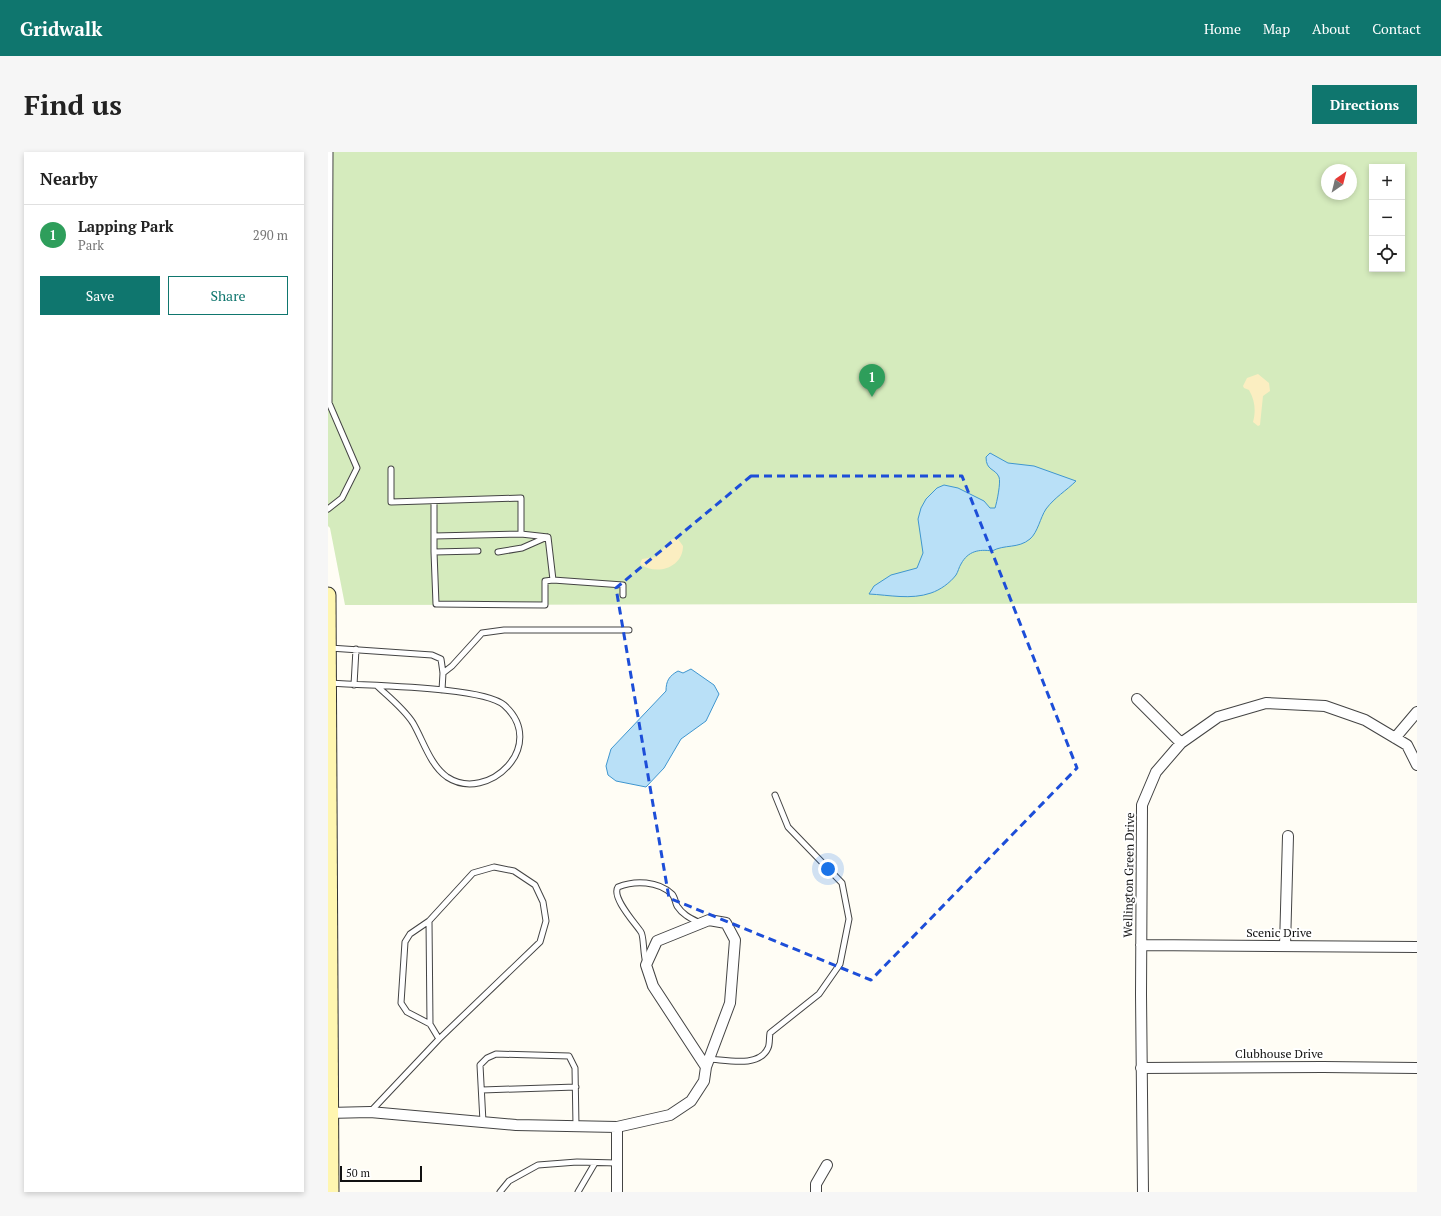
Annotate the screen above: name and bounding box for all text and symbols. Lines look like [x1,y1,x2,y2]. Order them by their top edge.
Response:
text: Gridwalk [20,16,102,41]
text: Home [1204,19,1241,38]
text: Map [1263,19,1290,38]
text: About [1312,19,1350,38]
text: Contact [1372,19,1421,38]
button: Directions [1312,85,1417,124]
text: Find us [24,86,122,123]
north arrow [1321,164,1357,200]
map controls [1369,164,1405,272]
button: + [1369,164,1405,200]
text: Nearby [40,167,98,190]
button: − [1369,200,1405,236]
text: Lapping Park [78,216,174,236]
text: 1 [49,226,57,244]
text: 290 m [253,226,288,244]
text: Park [78,236,104,254]
button: locate [1369,236,1405,272]
button: Save [40,276,160,315]
button: Share [168,276,288,315]
pin: 1 [859,364,885,397]
street label: Wellington Green Drive [1120,812,1137,938]
your location [818,859,838,879]
street label: Scenic Drive [1246,925,1312,940]
street label: Clubhouse Drive [1235,1046,1323,1061]
scale bar [340,1164,422,1183]
text: 50 m [346,1166,370,1180]

